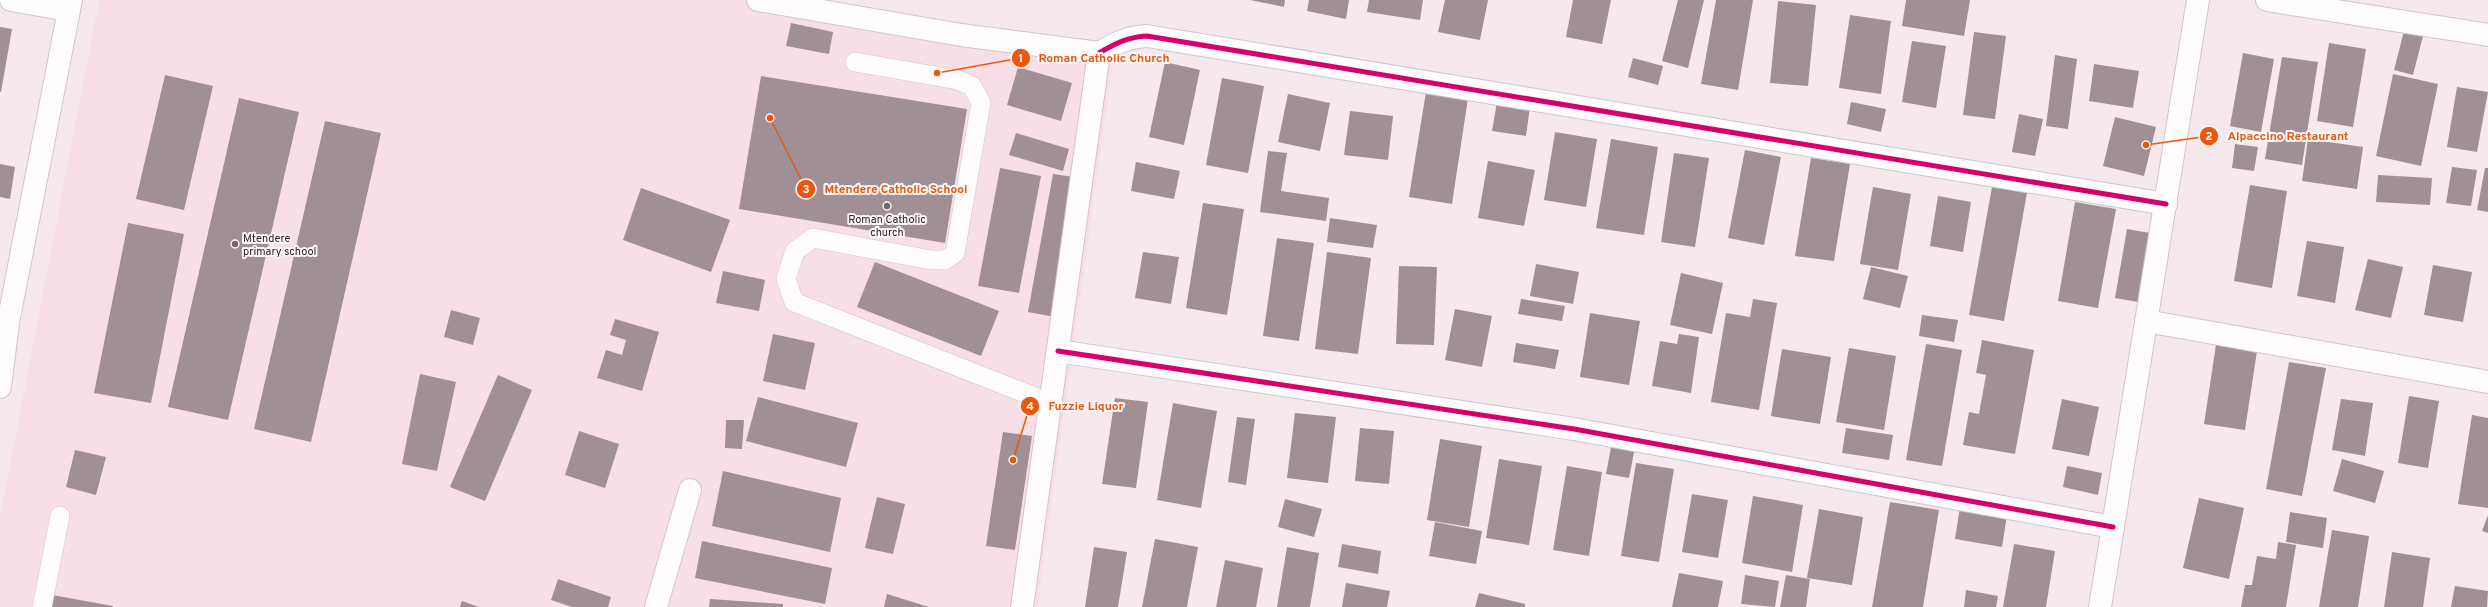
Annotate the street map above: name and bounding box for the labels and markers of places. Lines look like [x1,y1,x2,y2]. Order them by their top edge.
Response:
callout: Roman Catholic Church [1011,46,1178,70]
callout: Alpaccino Restaurant [2199,124,2356,148]
callout: Mtendere Catholic School [796,177,976,201]
marker: Roman Catholic church [882,201,892,211]
place label: Roman Catholic church [848,213,926,240]
place label: Mtendere primary school [243,232,317,259]
marker: Mtendere primary school [230,239,240,249]
callout: Fuzzie Liquor [1020,394,1131,418]

